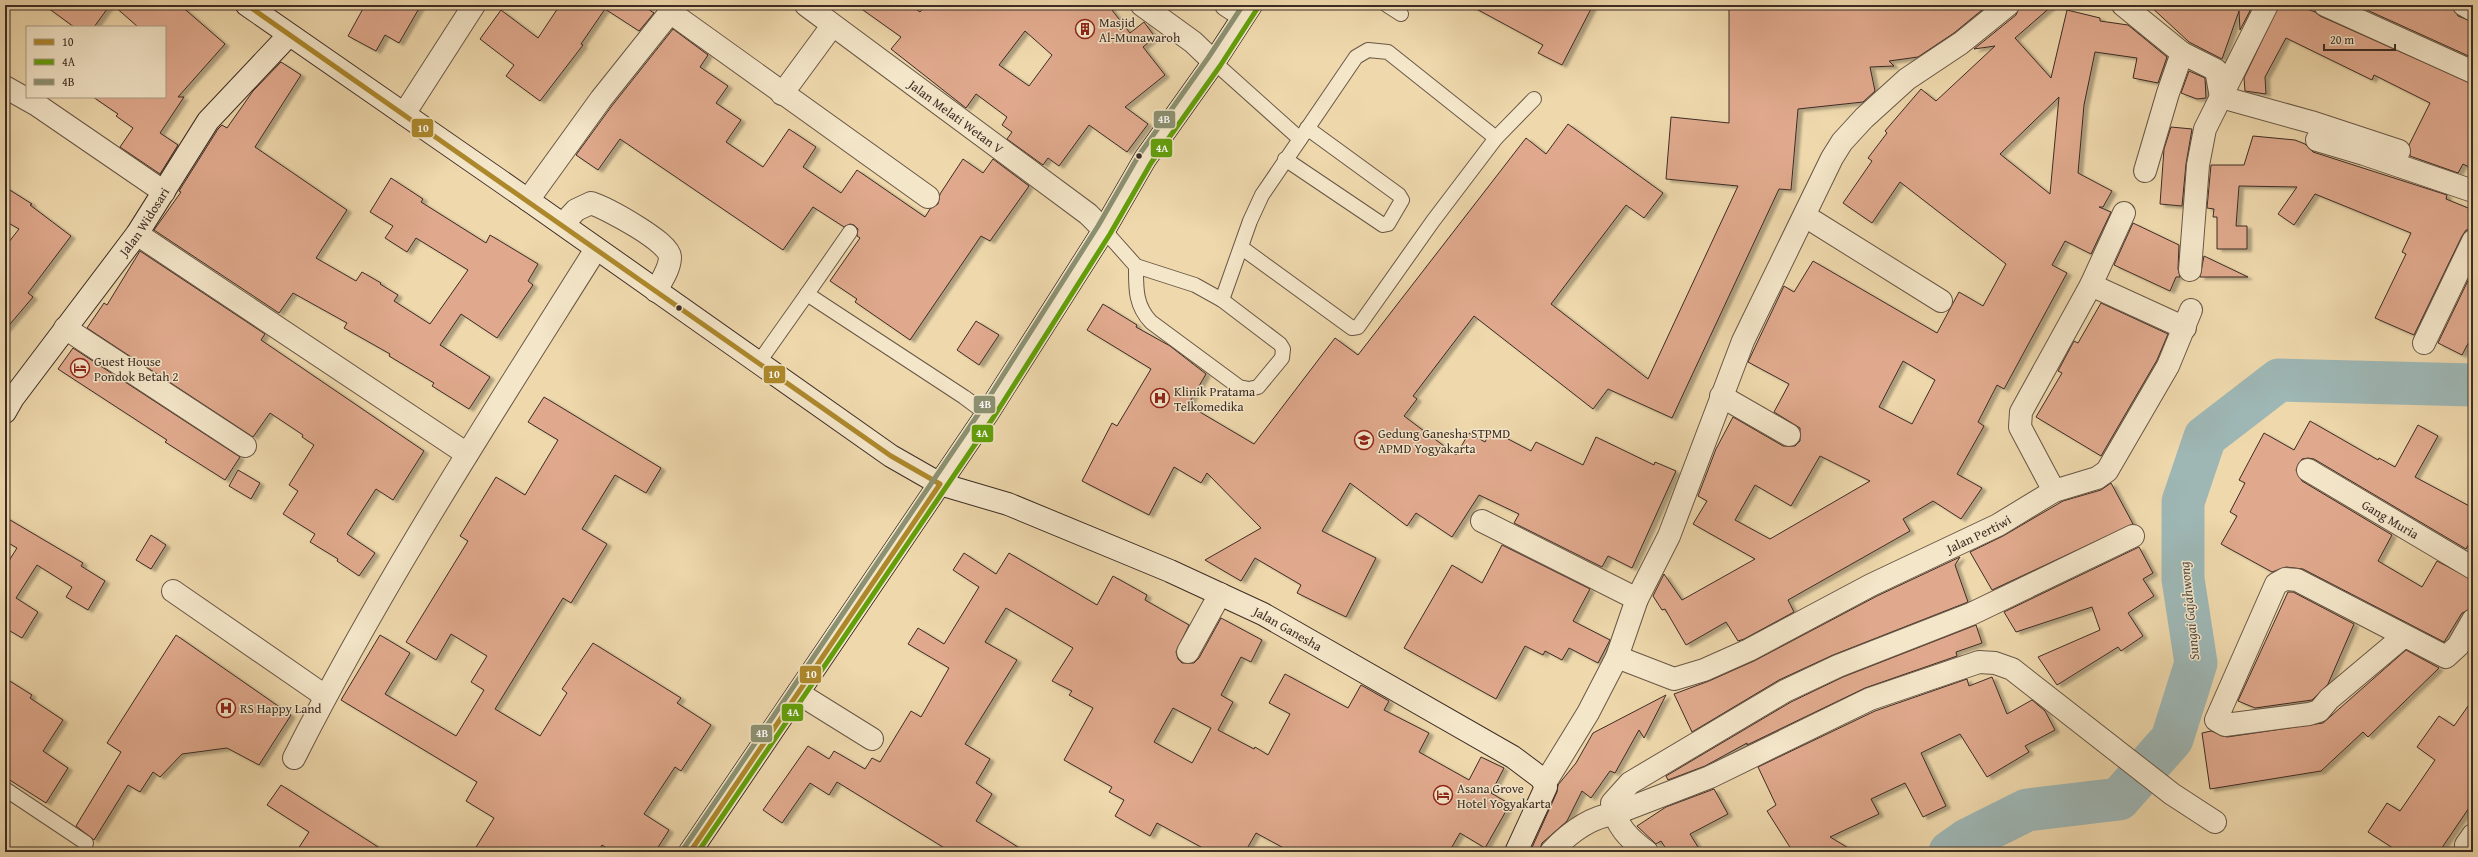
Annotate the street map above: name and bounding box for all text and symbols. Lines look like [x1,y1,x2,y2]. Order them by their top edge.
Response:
place label: Masjid Al-Munawaroh [1099,13,1181,47]
building icon: Masjid Al-Munawaroh [1074,18,1096,40]
legend [26,26,166,98]
scale bar [2324,26,2395,52]
text: 20 m [2330,31,2354,48]
text: 10 [62,33,74,50]
text: 4A [62,53,76,70]
text: 4B [62,73,75,90]
street label: Jalan Melati Wetan V [903,74,1008,159]
line badge: 4B [1153,110,1176,129]
text: 4B [1158,111,1170,127]
line badge: 10 [411,118,434,138]
text: 10 [417,120,429,136]
line badge: 4A [1150,138,1173,158]
text: 4A [1156,140,1168,156]
unlabelled marker [1134,151,1144,161]
street label: Jalan Widosari [113,183,174,262]
unlabelled marker [674,303,684,313]
place label: Guest House Pondok Betah 2 [94,352,179,386]
hotel icon: Guest House Pondok Betah 2 [69,357,91,379]
line badge: 10 [763,365,786,384]
text: 10 [768,366,780,382]
place label: Klinik Pratama Telkomedika [1174,382,1256,416]
hospital icon: Klinik Pratama Telkomedika [1149,387,1171,409]
line badge: 4B [973,395,996,414]
text: 4B [979,396,991,412]
line badge: 4A [971,424,994,443]
place label: Gedung Ganesha STPMD APMD Yogyakarta [1378,424,1510,458]
text: 4A [976,425,988,441]
school or university icon: Gedung Ganesha STPMD APMD Yogyakarta [1353,429,1375,451]
street label: Gang Muria [2358,495,2423,544]
street label: Jalan Pertiwi [1941,510,2015,559]
water label: Sungai Gajahwong [2174,560,2204,661]
street label: Jalan Ganesha [1248,601,1326,656]
line badge: 10 [799,665,822,684]
text: 10 [805,666,817,682]
hospital icon: RS Happy Land [215,697,237,719]
place label: RS Happy Land [240,699,322,718]
line badge: 4A [781,703,804,722]
text: 4A [787,704,799,720]
line badge: 4B [750,724,773,743]
text: 4B [756,725,768,741]
place label: Asana Grove Hotel Yogyakarta [1457,779,1552,813]
hotel icon: Asana Grove Hotel Yogyakarta [1432,784,1454,806]

